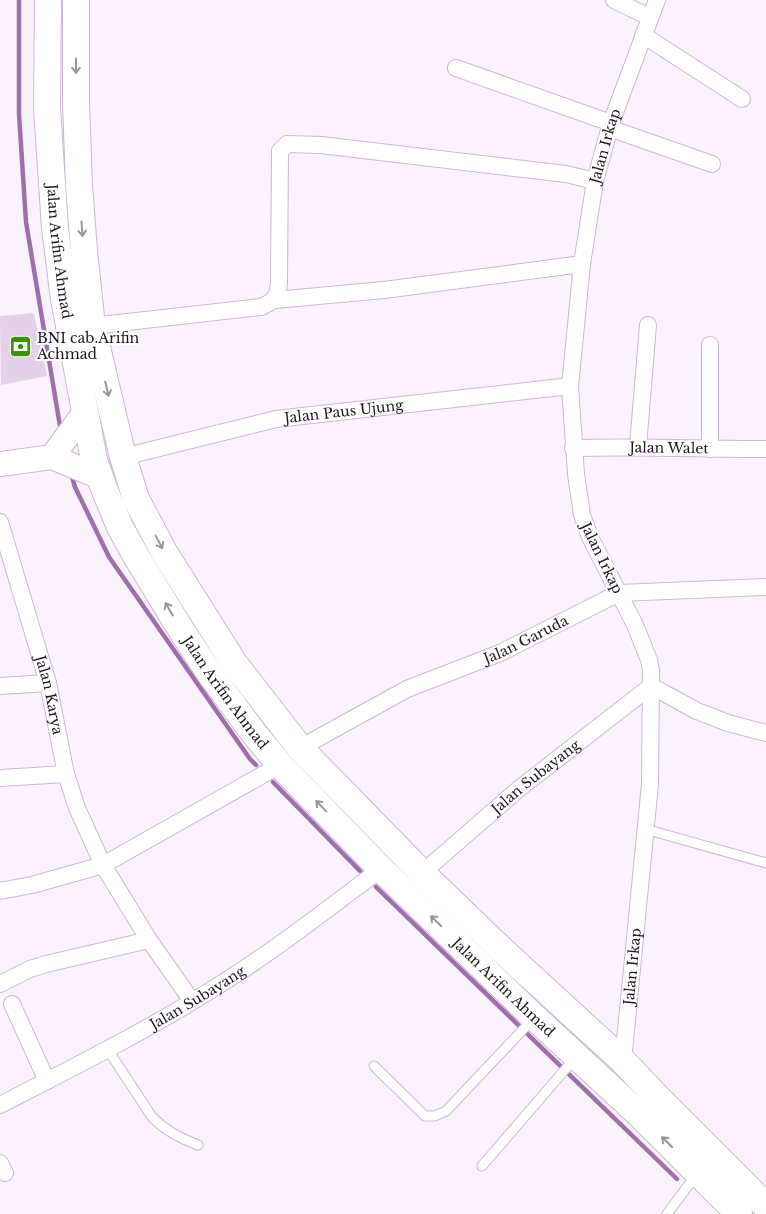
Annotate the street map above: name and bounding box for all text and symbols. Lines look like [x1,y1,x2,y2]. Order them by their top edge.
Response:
one-way arrow [71,58,81,74]
street label: Jalan Irkap [585,106,625,188]
street label: Jalan Arifin Ahmad [43,181,77,321]
one-way arrow [78,220,87,236]
place label: BNI cab.Arifin Achmad [36,329,140,363]
bank icon: BNI cab.Arifin Achmad [9,334,33,358]
one-way arrow [103,380,112,396]
street label: Jalan Paus Ujung [282,396,405,427]
street label: Jalan Walet [627,438,709,457]
street label: Jalan Irkap [576,518,627,597]
one-way arrow [155,534,164,549]
one-way arrow [163,602,173,616]
street label: Jalan Garuda [479,611,571,668]
street label: Jalan Arifin Ahmad [177,631,273,753]
street label: Jalan Karya [31,651,67,736]
street label: Jalan Subayang [486,735,584,819]
one-way arrow [315,800,327,813]
one-way arrow [430,915,442,927]
street label: Jalan Irkap [619,927,645,1008]
street label: Jalan Arifin Ahmad [447,932,559,1041]
street label: Jalan Subayang [145,961,249,1034]
one-way arrow [661,1136,673,1148]

